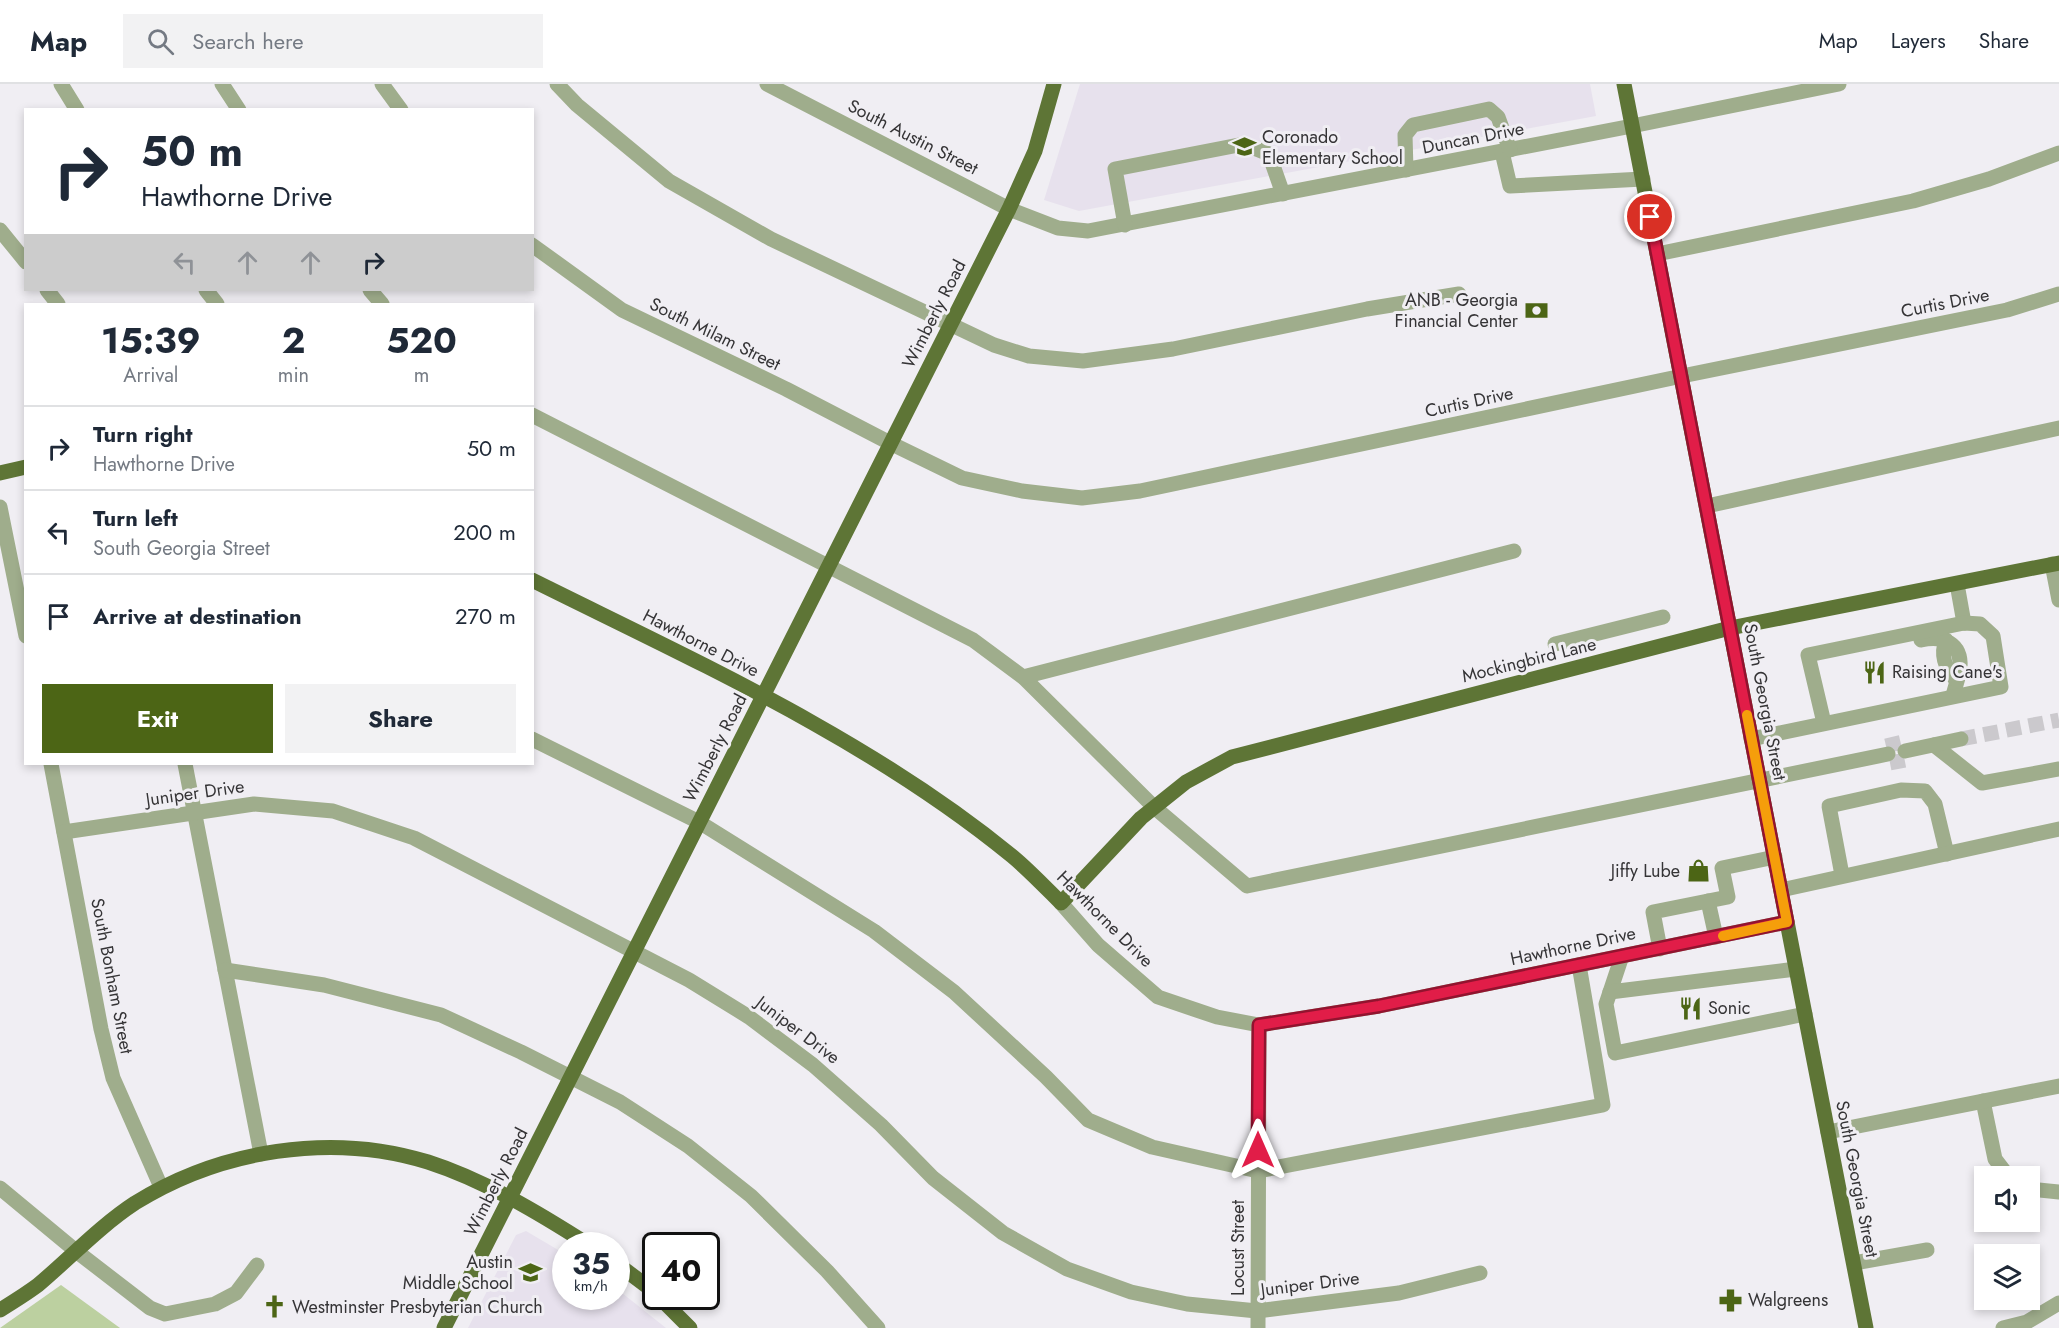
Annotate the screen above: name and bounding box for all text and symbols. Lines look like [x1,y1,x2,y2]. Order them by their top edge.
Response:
search box [123,14,543,68]
text: Map [30,21,87,62]
icon: search [144,25,177,58]
text: Search here [192,25,304,57]
text: Map [1819,26,1858,56]
text: Layers [1891,26,1946,56]
text: Share [1979,26,2029,56]
street label: South Austin Street [843,93,983,181]
street label: Duncan Drive [1420,115,1526,161]
text: 50 m [141,121,243,182]
place label: Coronado Elementary School [1262,124,1403,171]
icon: right [42,132,120,210]
school or university icon: Coronado Elementary School [1231,134,1257,160]
text: Hawthorne Drive [141,177,332,216]
pin [1624,191,1675,242]
icon: arrive [1633,200,1666,233]
icon: left [168,246,201,279]
icon: ahead [231,246,264,279]
icon: ahead [294,246,327,279]
icon: right [357,246,390,279]
street label: Wimberly Road [896,255,972,373]
street label: Curtis Drive [1899,282,1991,324]
place label: ANB - Georgia Financial Center [1394,287,1519,334]
street label: South Milam Street [645,291,785,377]
bank icon: ANB - Georgia Financial Center [1523,297,1549,323]
text: 15:39 [101,314,201,366]
text: 2 [282,314,305,366]
text: 520 [386,314,457,366]
text: Arrival [123,361,178,390]
text: min [278,361,309,390]
text: m [414,361,429,390]
street label: Curtis Drive [1422,380,1516,424]
text: Turn right [93,418,193,450]
icon: right [42,432,75,465]
text: 50 m [467,432,516,464]
text: Hawthorne Drive [93,450,235,479]
text: Turn left [93,502,178,534]
icon: left [42,516,75,549]
text: 200 m [453,516,516,548]
text: South Georgia Street [93,534,270,563]
icon: arrive [42,600,75,633]
text: Arrive at destination [93,600,302,632]
text: 270 m [455,600,516,632]
street label: Hawthorne Drive [638,602,764,684]
street label: South Georgia Street [1737,621,1793,783]
street label: Mockingbird Lane [1459,631,1599,689]
restaurant icon: Raising Cane's [1861,659,1887,685]
place label: Raising Cane's [1892,659,2002,685]
button: Exit [42,684,273,753]
button: Share [285,684,516,753]
street label: Wimberly Road [677,689,753,807]
street label: Juniper Drive [142,773,246,813]
place label: Jiffy Lube [1609,858,1680,884]
shop icon: Jiffy Lube [1685,858,1711,884]
street label: Hawthorne Drive [1051,865,1159,973]
street label: South Bonham Street [84,896,140,1057]
street label: Hawthorne Drive [1508,920,1638,972]
street label: Juniper Drive [749,989,845,1070]
restaurant icon: Sonic [1677,995,1703,1021]
place label: Sonic [1708,995,1750,1021]
street label: South Georgia Street [1829,1098,1885,1260]
position arrow [1226,1118,1290,1182]
street label: Wimberly Road [458,1123,534,1241]
map controls [1974,1166,2040,1310]
button: sound [1974,1166,2040,1232]
street label: Locust Street [1225,1199,1251,1296]
speed limit sign: 40 [642,1232,720,1310]
text: 35 [572,1242,610,1285]
button: layers [1974,1244,2040,1310]
place label: Austin Middle School [403,1249,513,1296]
school or university icon: Austin Middle School [518,1259,544,1285]
street label: Juniper Drive [1257,1265,1361,1303]
text: km/h [574,1275,608,1297]
pharmacy icon: Walgreens [1717,1287,1743,1313]
place label: Walgreens [1748,1287,1828,1313]
church icon: Westminster Presbyterian Church [261,1294,287,1320]
place label: Westminster Presbyterian Church [292,1294,543,1320]

